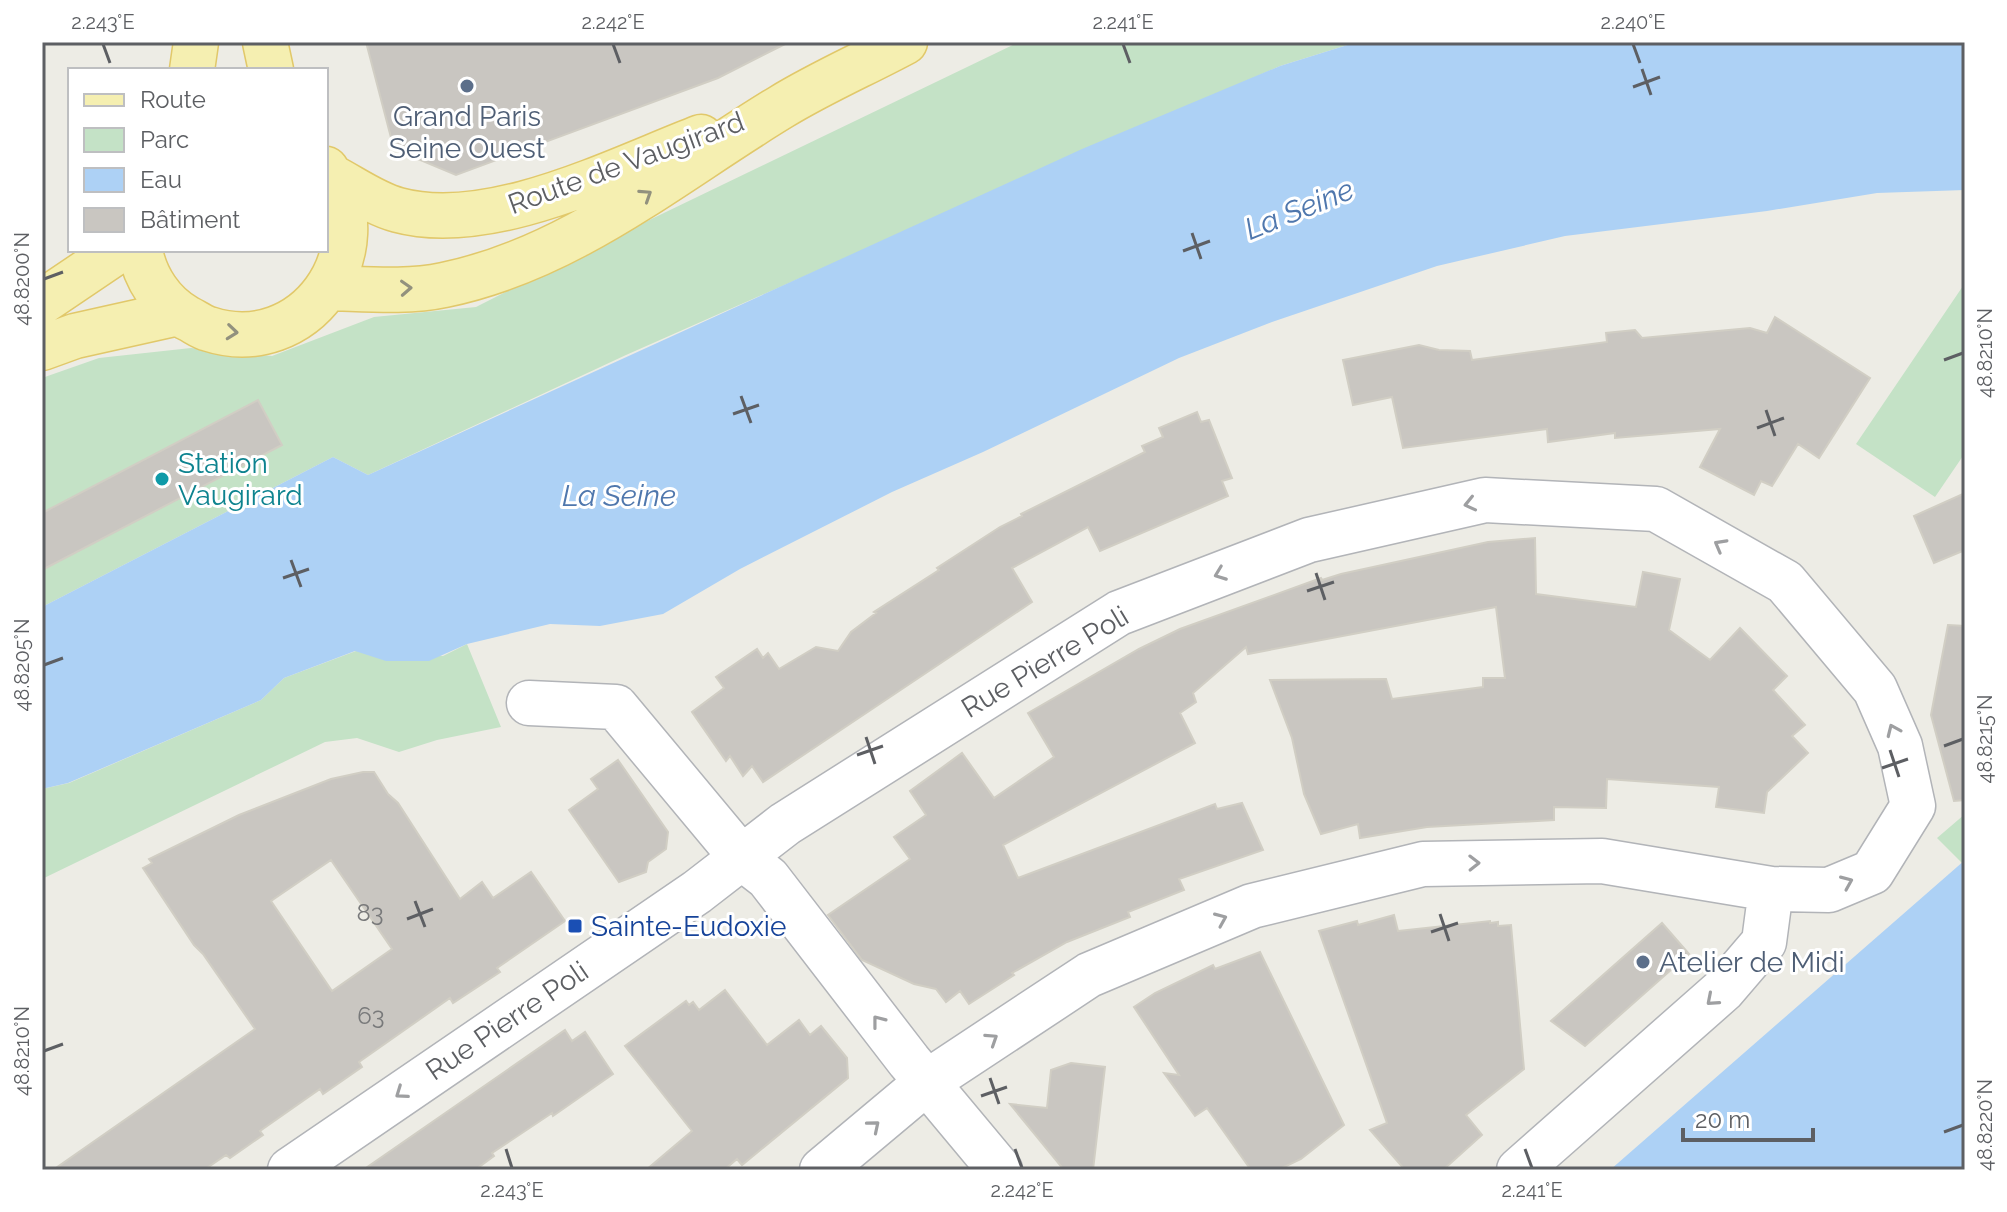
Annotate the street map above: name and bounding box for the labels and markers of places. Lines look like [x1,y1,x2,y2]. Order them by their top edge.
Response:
marker: Grand Paris Seine Ouest [458,77,476,95]
place label: Grand Paris Seine Ouest [389,100,546,165]
place label: Station Vaugirard [178,447,303,512]
marker: Station Vaugirard [153,470,171,488]
place label: Sainte-Eudoxie [591,910,786,943]
marker: Sainte-Eudoxie [566,917,584,935]
place label: Atelier de Midi [1659,946,1845,979]
marker: Atelier de Midi [1634,953,1652,971]

